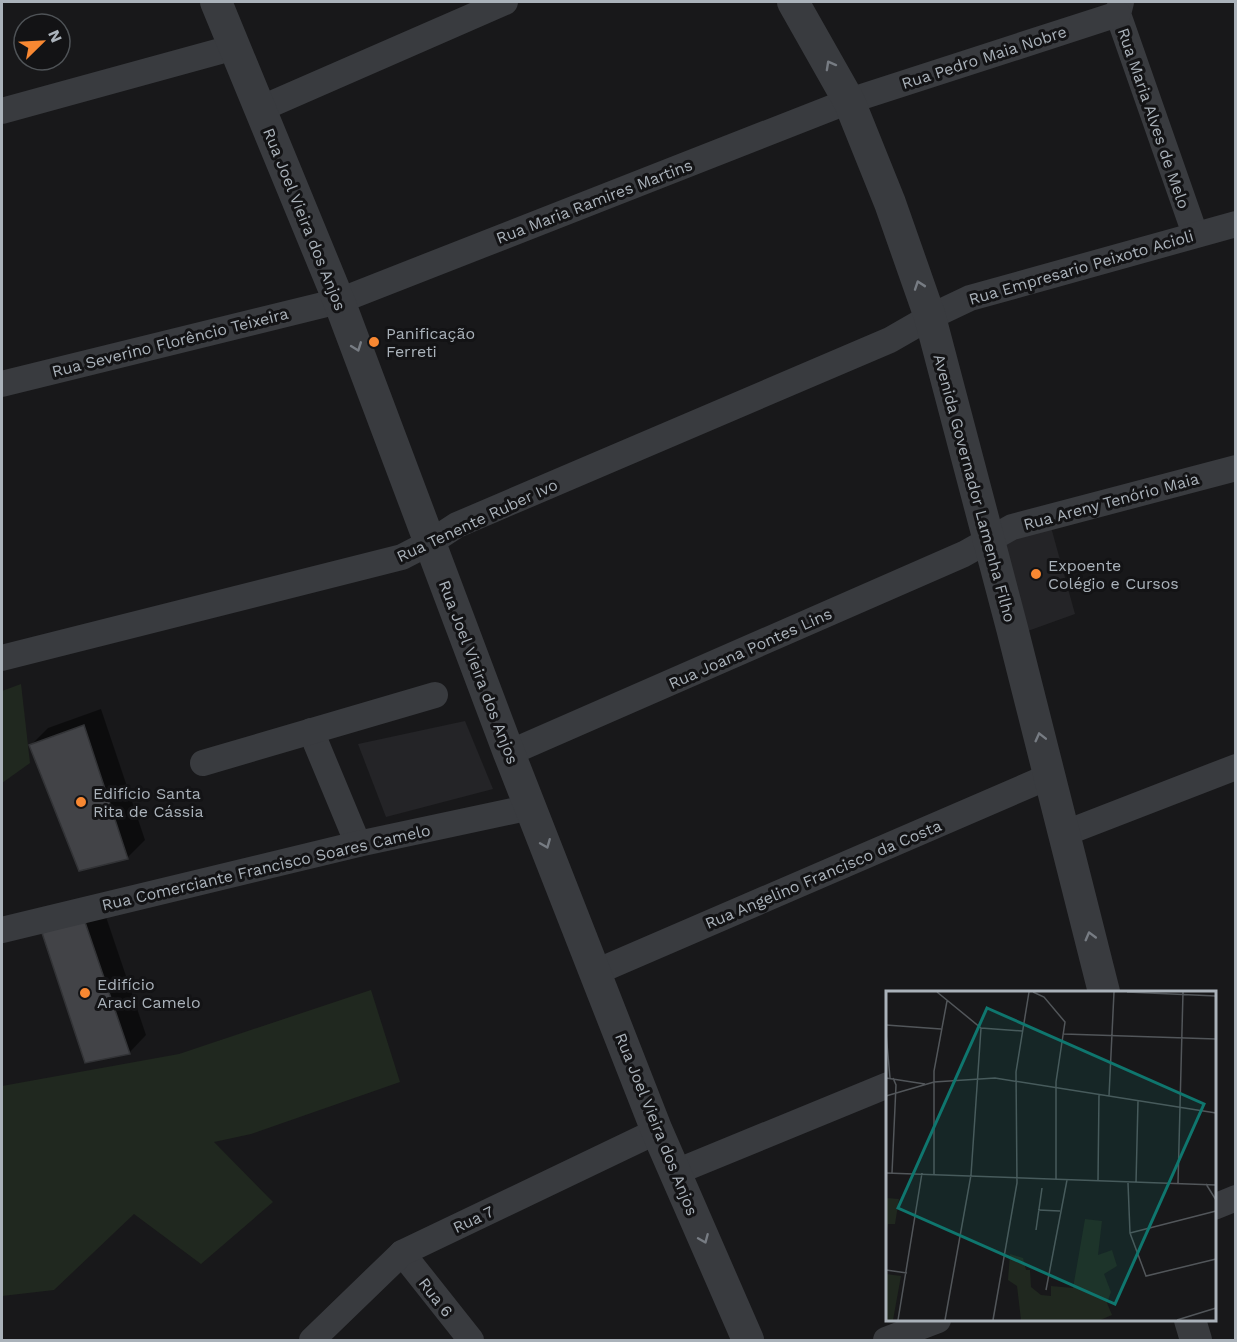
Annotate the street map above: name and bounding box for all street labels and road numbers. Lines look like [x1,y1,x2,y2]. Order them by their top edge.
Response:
street label: Rua Pedro Maia Nobre [899,22,1069,93]
street label: Rua Maria Alves de Melo [1114,25,1193,211]
street label: Rua Joel Vieira dos Anjos [259,125,350,313]
street label: Rua Maria Ramires Martins [493,155,695,248]
street label: Rua Empresario Peixoto Acioli [966,226,1196,309]
street label: Rua Severino Florêncio Teixeira [50,304,290,381]
street label: Avenida Governador Lamenha Filho [930,352,1020,624]
street label: Rua Areny Tenório Maia [1021,469,1201,534]
street label: Rua Tenente Ruber Ivo [394,475,561,566]
street label: Rua Joel Vieira dos Anjos [435,578,522,767]
street label: Rua Joana Pontes Lins [666,604,835,693]
street label: Rua Angelino Francisco da Costa [702,816,944,933]
street label: Rua Comerciante Francisco Soares Camelo [100,820,432,915]
street label: Rua Joel Vieira dos Anjos [611,1030,702,1218]
street label: Rua 7 [450,1202,497,1237]
street label: Rua 6 [415,1274,457,1321]

